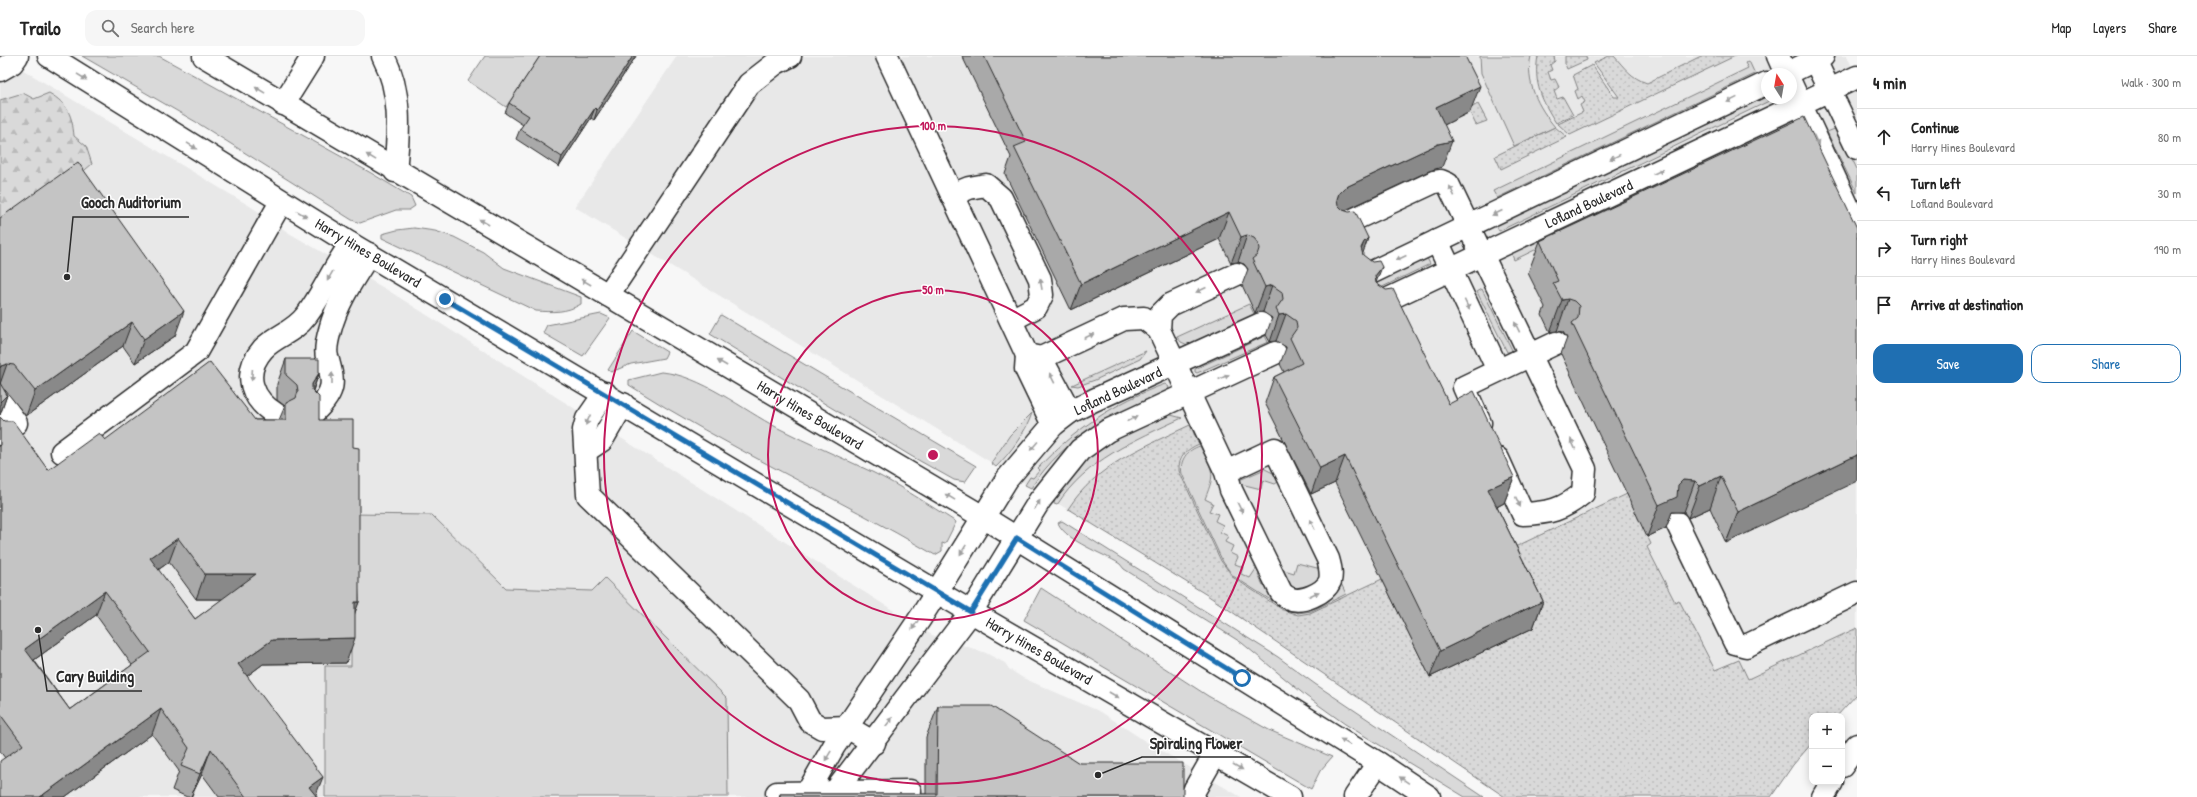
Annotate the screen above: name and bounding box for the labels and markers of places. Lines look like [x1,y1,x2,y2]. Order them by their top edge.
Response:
callout: Gooch Auditorium [73,189,189,217]
centre of rings [926,448,940,462]
callout: Cary Building [47,663,142,691]
callout: Spiraling Flower [1142,729,1251,757]

